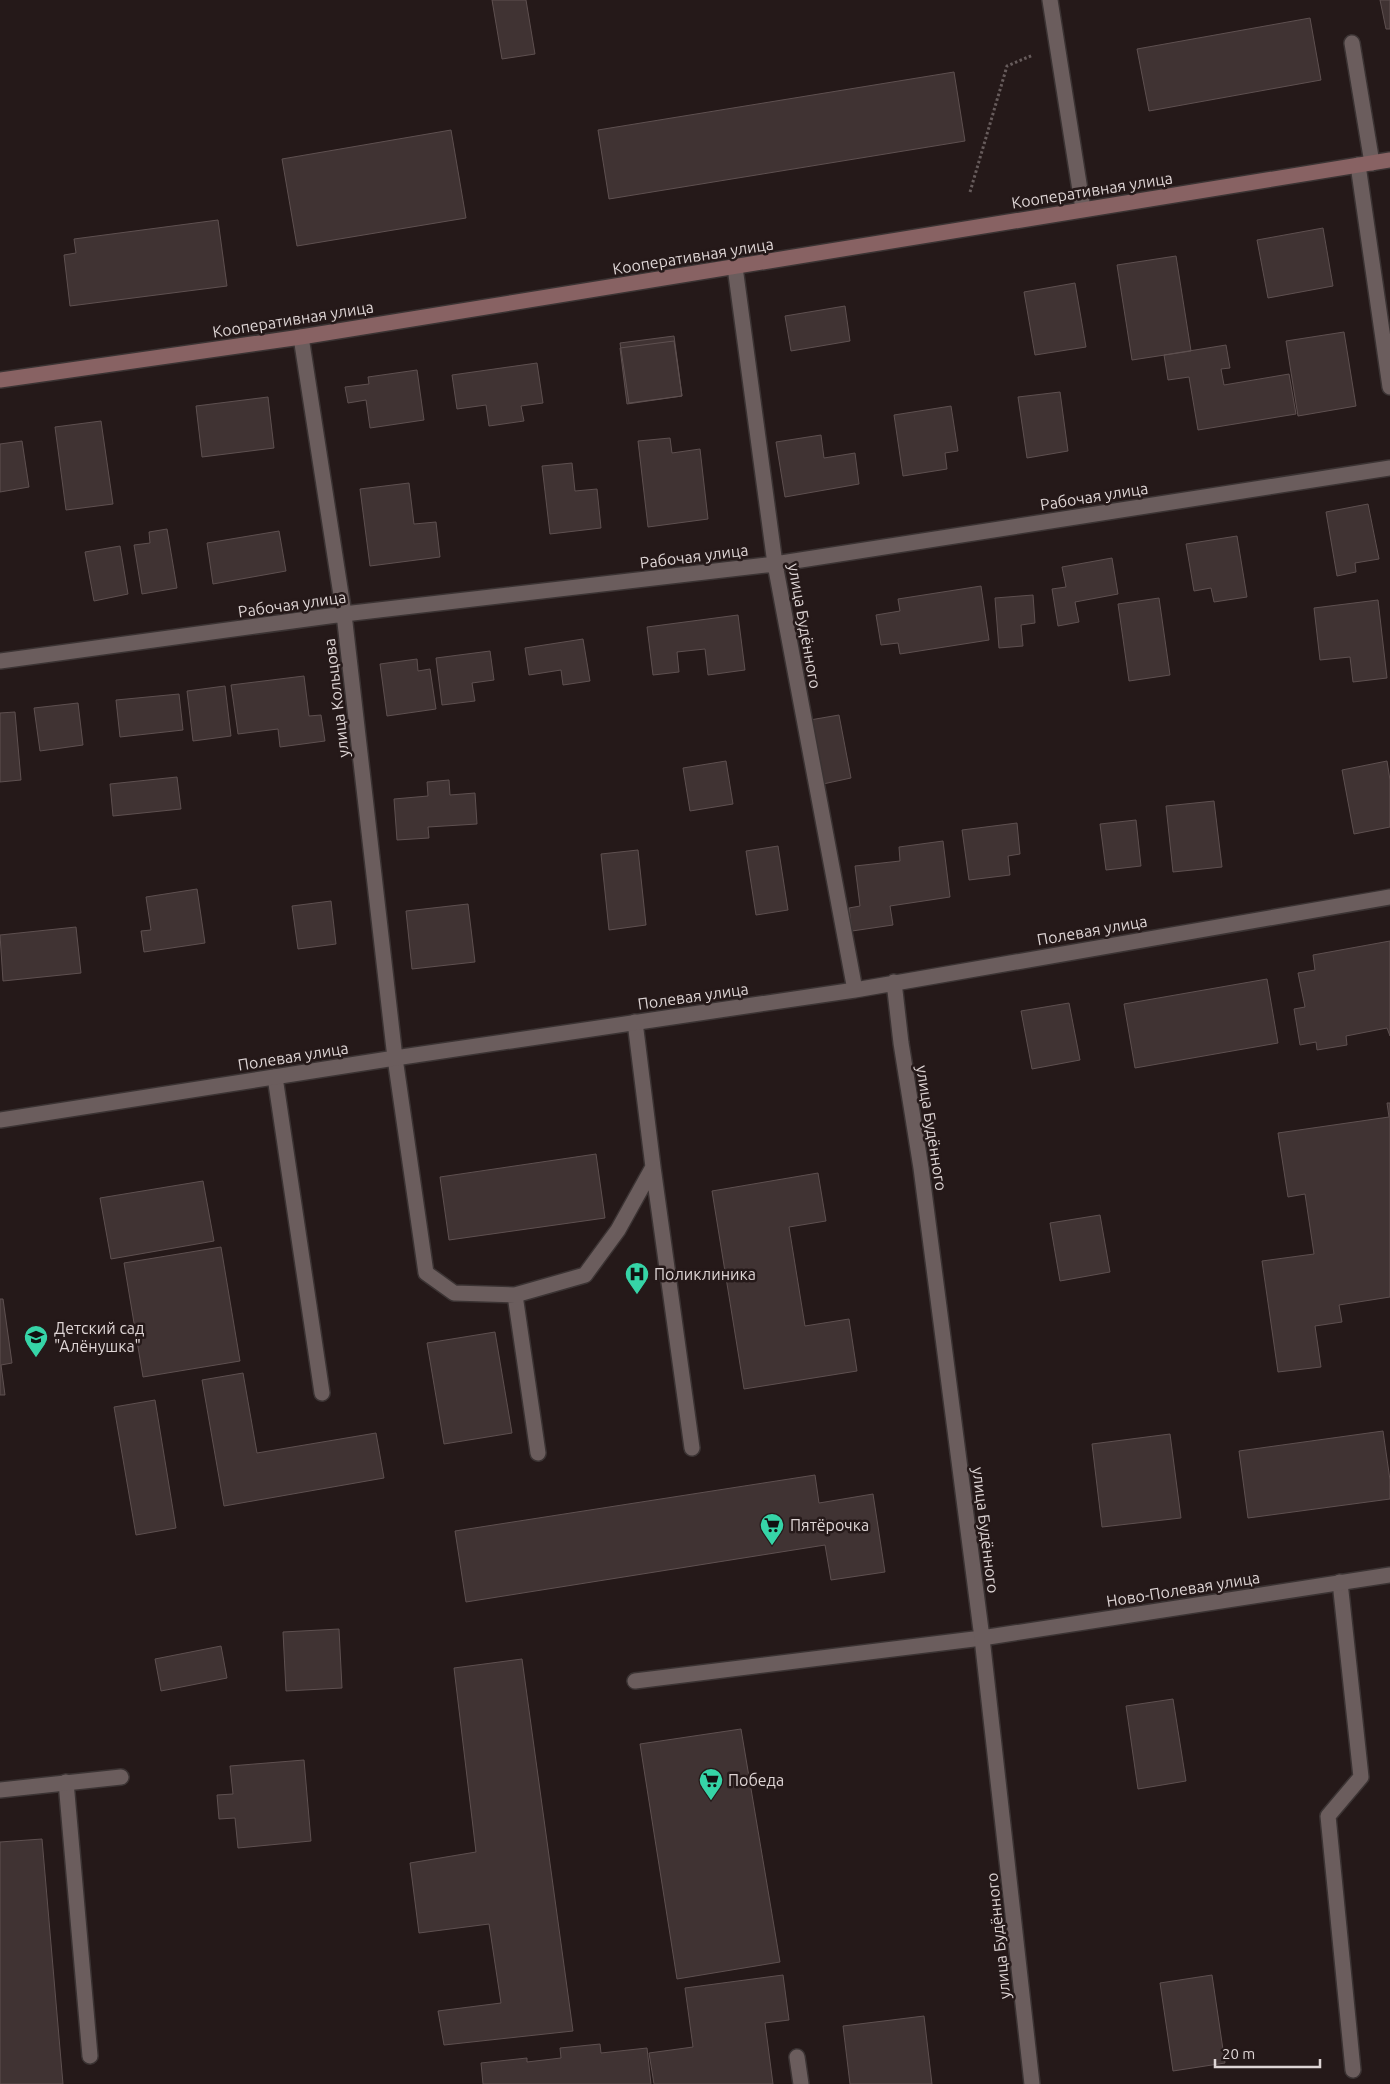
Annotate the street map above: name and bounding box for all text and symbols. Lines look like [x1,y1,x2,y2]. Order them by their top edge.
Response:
street label: Кооперативная улица [1010,168,1174,212]
street label: Кооперативная улица [611,234,775,278]
street label: Кооперативная улица [211,297,375,341]
street label: Рабочая улица [1039,479,1149,513]
street label: Рабочая улица [639,540,749,572]
street label: улица Будённого [785,562,825,690]
street label: Рабочая улица [237,587,347,621]
street label: улица Кольцова [320,637,352,759]
street label: Полевая улица [1035,911,1149,949]
street label: Полевая улица [636,979,750,1013]
street label: Полевая улица [236,1038,350,1074]
street label: улица Будённого [913,1064,951,1192]
hospital icon: Поликлиника [624,1261,650,1295]
place label: Поликлиника [654,1265,756,1283]
place label: Детский сад "Алёнушка" [54,1319,144,1355]
school or university icon: Детский сад "Алёнушка" [23,1324,49,1358]
street label: улица Будённого [969,1466,1003,1594]
supermarket icon: Пятёрочка [759,1512,785,1546]
place label: Пятёрочка [790,1516,869,1534]
street label: Ново-Полевая улица [1105,1568,1261,1610]
supermarket icon: Победа [698,1767,724,1801]
place label: Победа [728,1771,784,1789]
street label: улица Будённого [982,1872,1014,2000]
scale bar [1215,2036,1320,2068]
text: 20 m [1222,2045,1255,2062]

